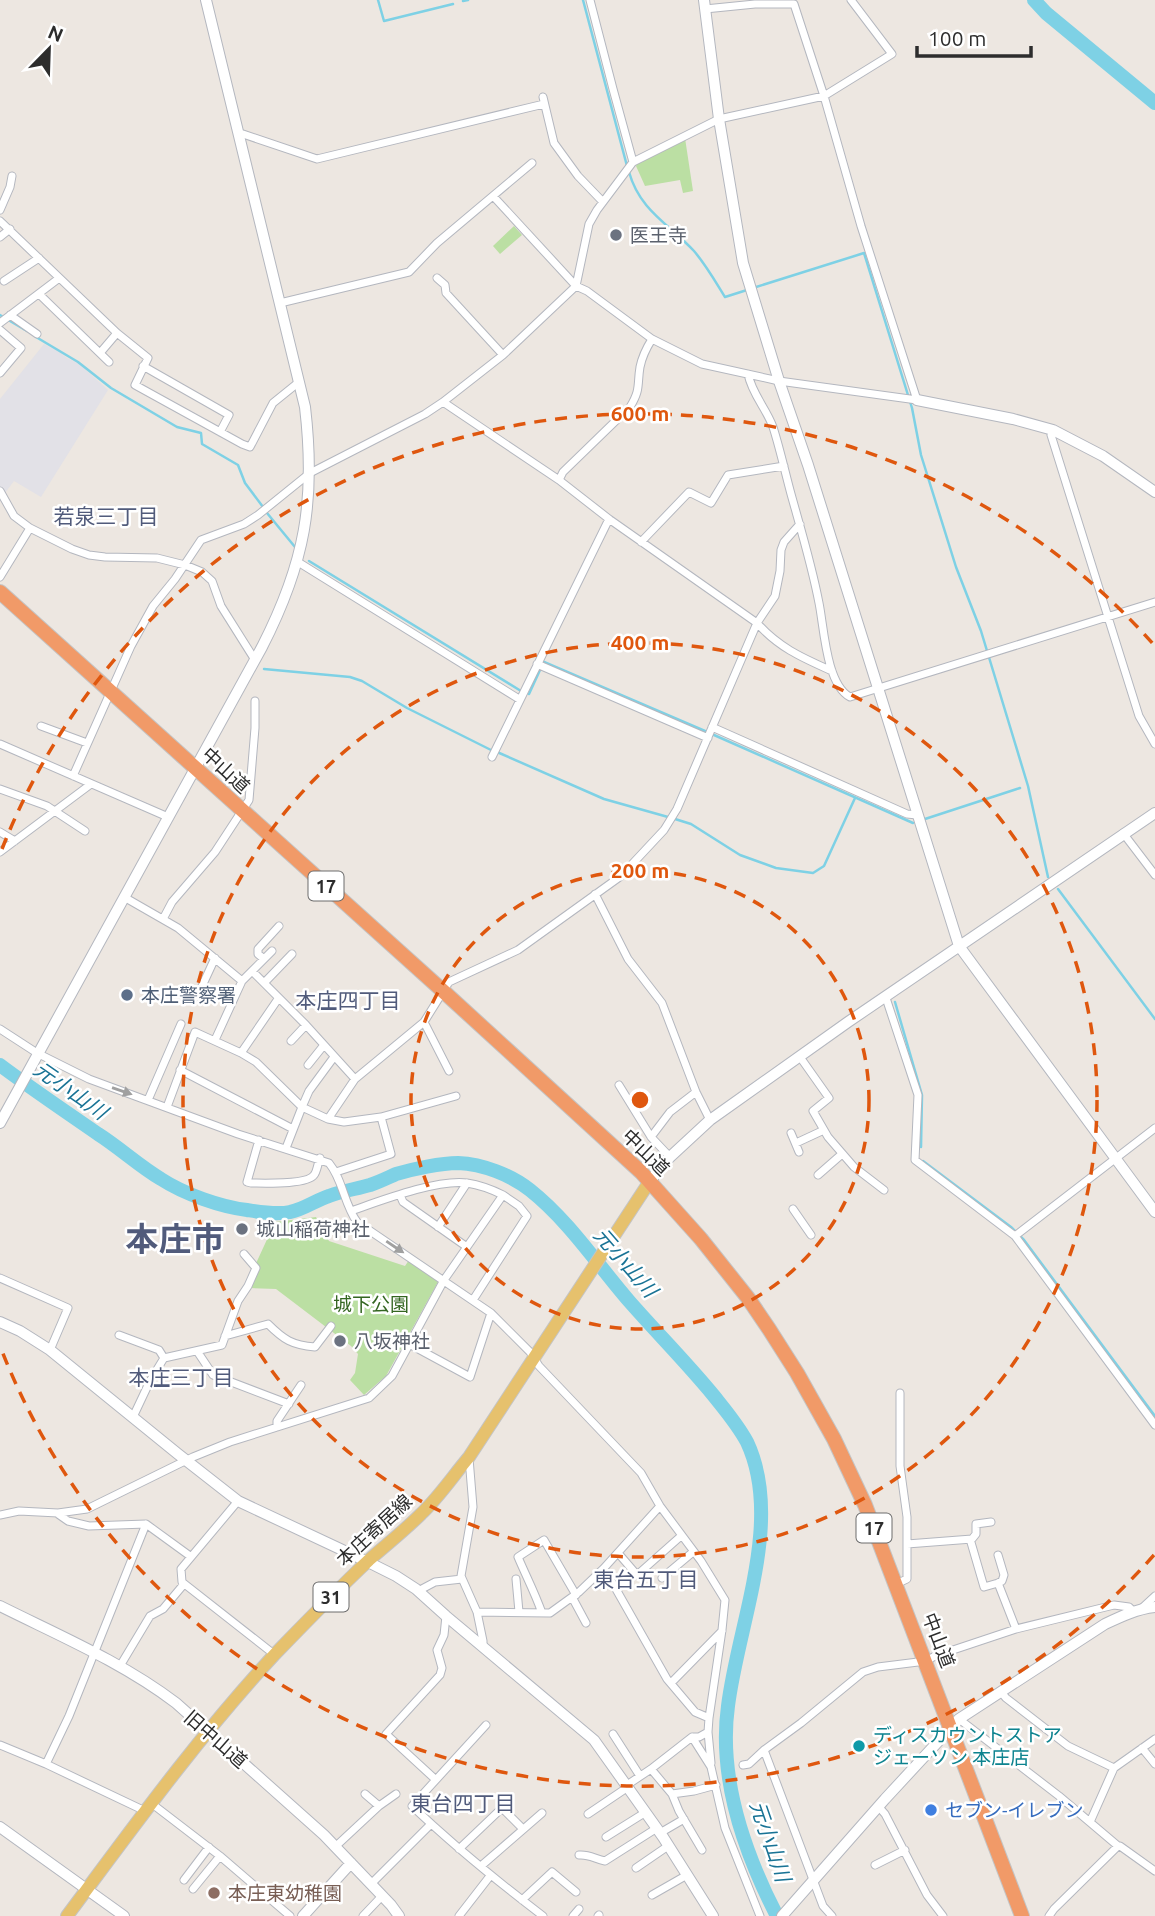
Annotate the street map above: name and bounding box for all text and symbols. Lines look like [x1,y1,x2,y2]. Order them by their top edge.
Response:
north arrow [14,14,84,84]
scale bar [917,14,1031,58]
text: N [45,20,66,46]
text: 100 m [928,26,986,50]
place label: 医王寺 [630,224,687,246]
marker: 医王寺 [608,227,624,243]
text: 600 m [611,401,669,425]
district label: 若泉三丁目 [54,504,159,528]
text: 400 m [611,630,669,654]
street label: 中山道 [198,743,254,797]
text: 200 m [611,858,669,882]
road number: 17 [308,872,344,900]
place label: 本庄警察署 [141,984,236,1006]
marker: 本庄警察署 [119,987,135,1003]
district label: 本庄四丁目 [296,988,401,1012]
water label: 元小山川 [30,1056,114,1125]
one-way arrow [112,1086,133,1097]
centre of rings [628,1088,652,1112]
street label: 中山道 [618,1124,674,1180]
place label: 城山稲荷神社 [256,1218,370,1240]
district label: 本庄市 [126,1220,225,1257]
marker: 城山稲荷神社 [234,1221,250,1237]
water label: 元小山川 [589,1222,664,1303]
one-way arrow [385,1241,405,1254]
park label: 城下公園 [333,1293,409,1315]
place label: 八坂神社 [354,1330,430,1352]
marker: 八坂神社 [332,1333,348,1349]
district label: 本庄三丁目 [129,1365,234,1389]
street label: 本庄寄居線 [332,1490,416,1570]
road number: 17 [856,1513,892,1542]
district label: 東台五丁目 [594,1567,699,1591]
road number: 31 [314,1582,348,1612]
street label: 中山道 [919,1609,959,1671]
street label: 旧中山道 [180,1706,252,1772]
place label: ディスカウントストア ジェーソン 本庄店 [873,1724,1062,1768]
marker: ディスカウントストア ジェーソン 本庄店 [851,1738,867,1754]
district label: 東台四丁目 [411,1791,516,1815]
water label: 元小山川 [746,1797,797,1887]
place label: セブン-イレブン [945,1799,1084,1821]
marker: セブン-イレブン [923,1802,939,1818]
place label: 本庄東幼稚園 [228,1882,342,1904]
marker: 本庄東幼稚園 [206,1885,222,1901]

